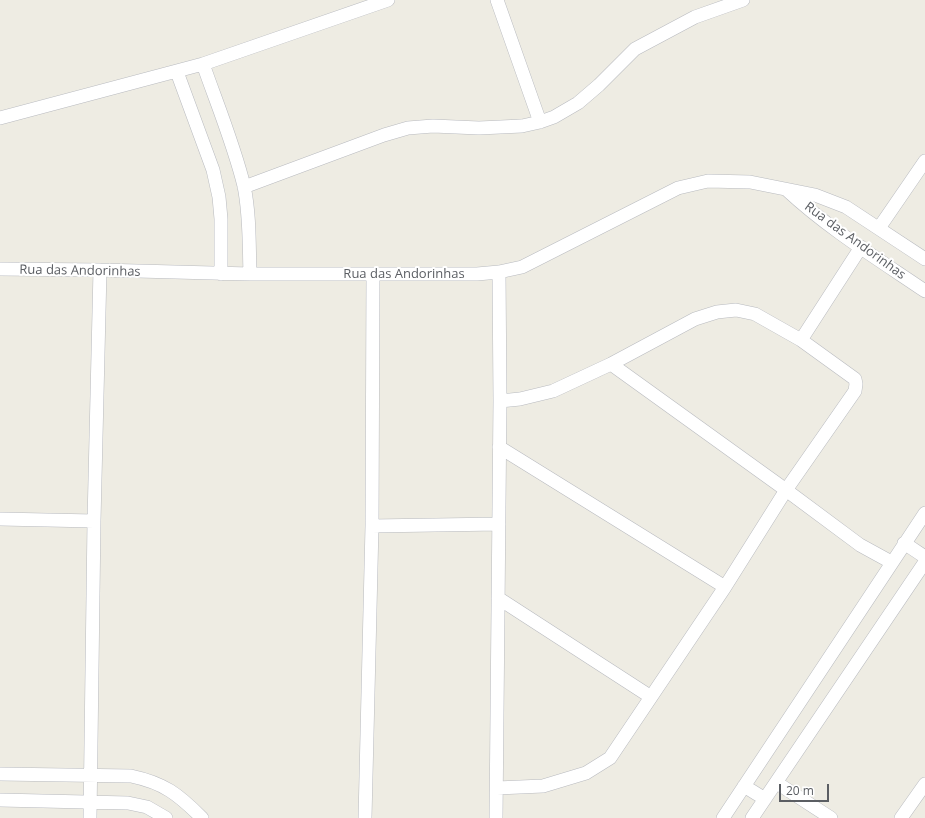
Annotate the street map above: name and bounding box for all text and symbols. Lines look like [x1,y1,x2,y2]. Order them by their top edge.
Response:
street label: Rua das Andorinhas [801,199,909,283]
street label: Rua das Andorinhas [19,262,141,280]
street label: Rua das Andorinhas [343,266,465,282]
scale bar [781,776,831,802]
text: 20 m [786,782,814,799]

